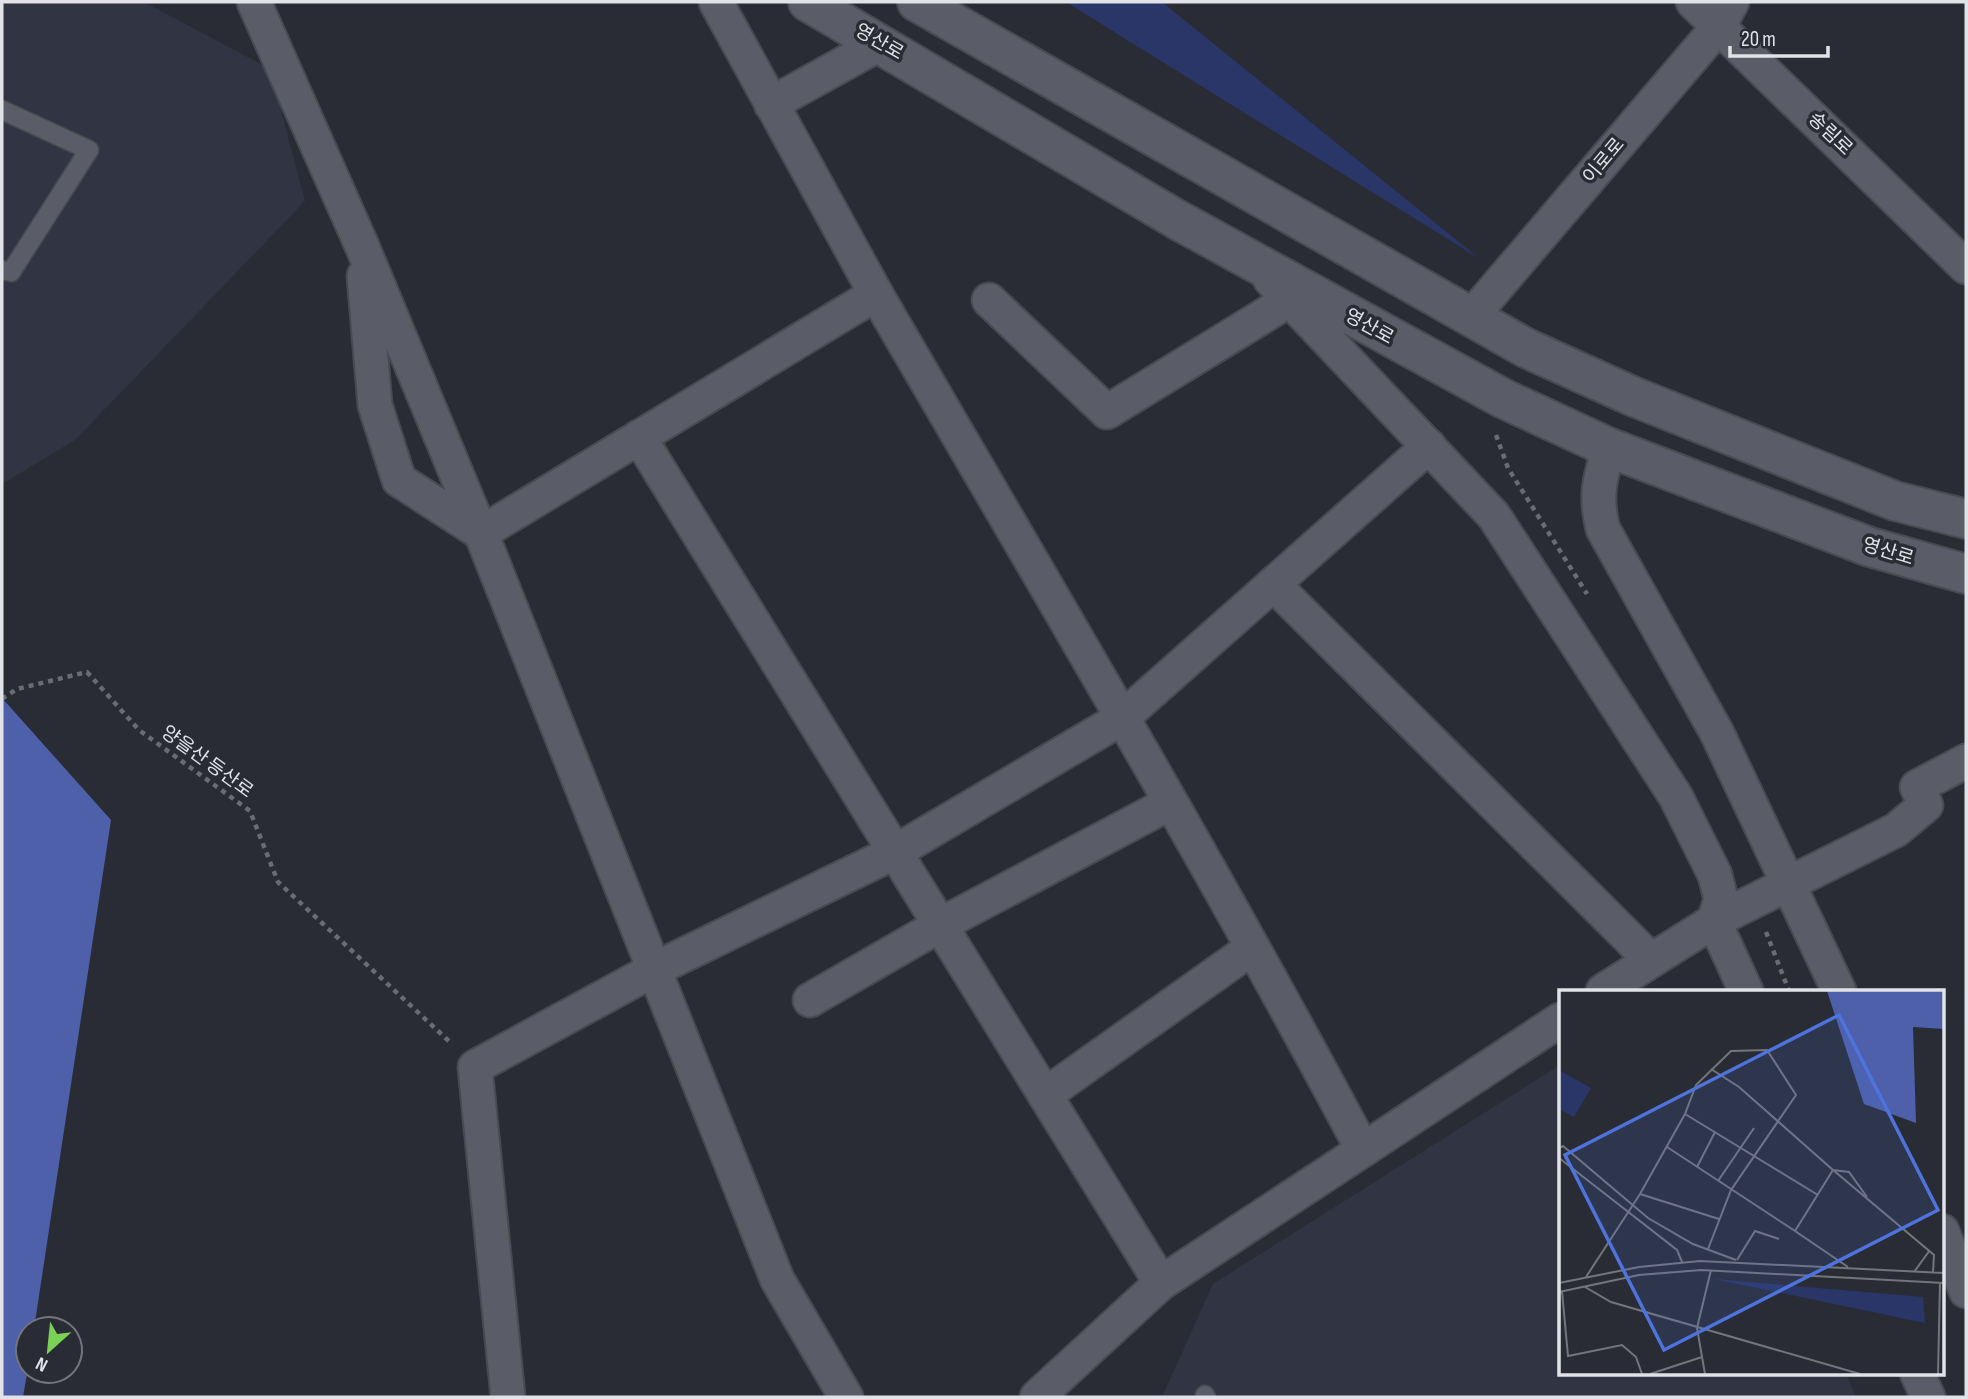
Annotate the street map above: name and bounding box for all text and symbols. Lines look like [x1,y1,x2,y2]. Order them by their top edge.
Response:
scale bar [1730,14,1828,58]
street label: 영산로 [851,19,907,65]
text: 20 m [1741,27,1776,52]
street label: 송림로 [1803,108,1857,160]
street label: 이로로 [1578,134,1630,188]
street label: 영산로 [1340,304,1398,350]
street label: 영산로 [1860,533,1916,571]
street label: 양을산 등산로 [157,721,257,803]
inset map [1559,990,1944,1374]
north arrow [14,1315,84,1385]
text: N [32,1351,52,1376]

